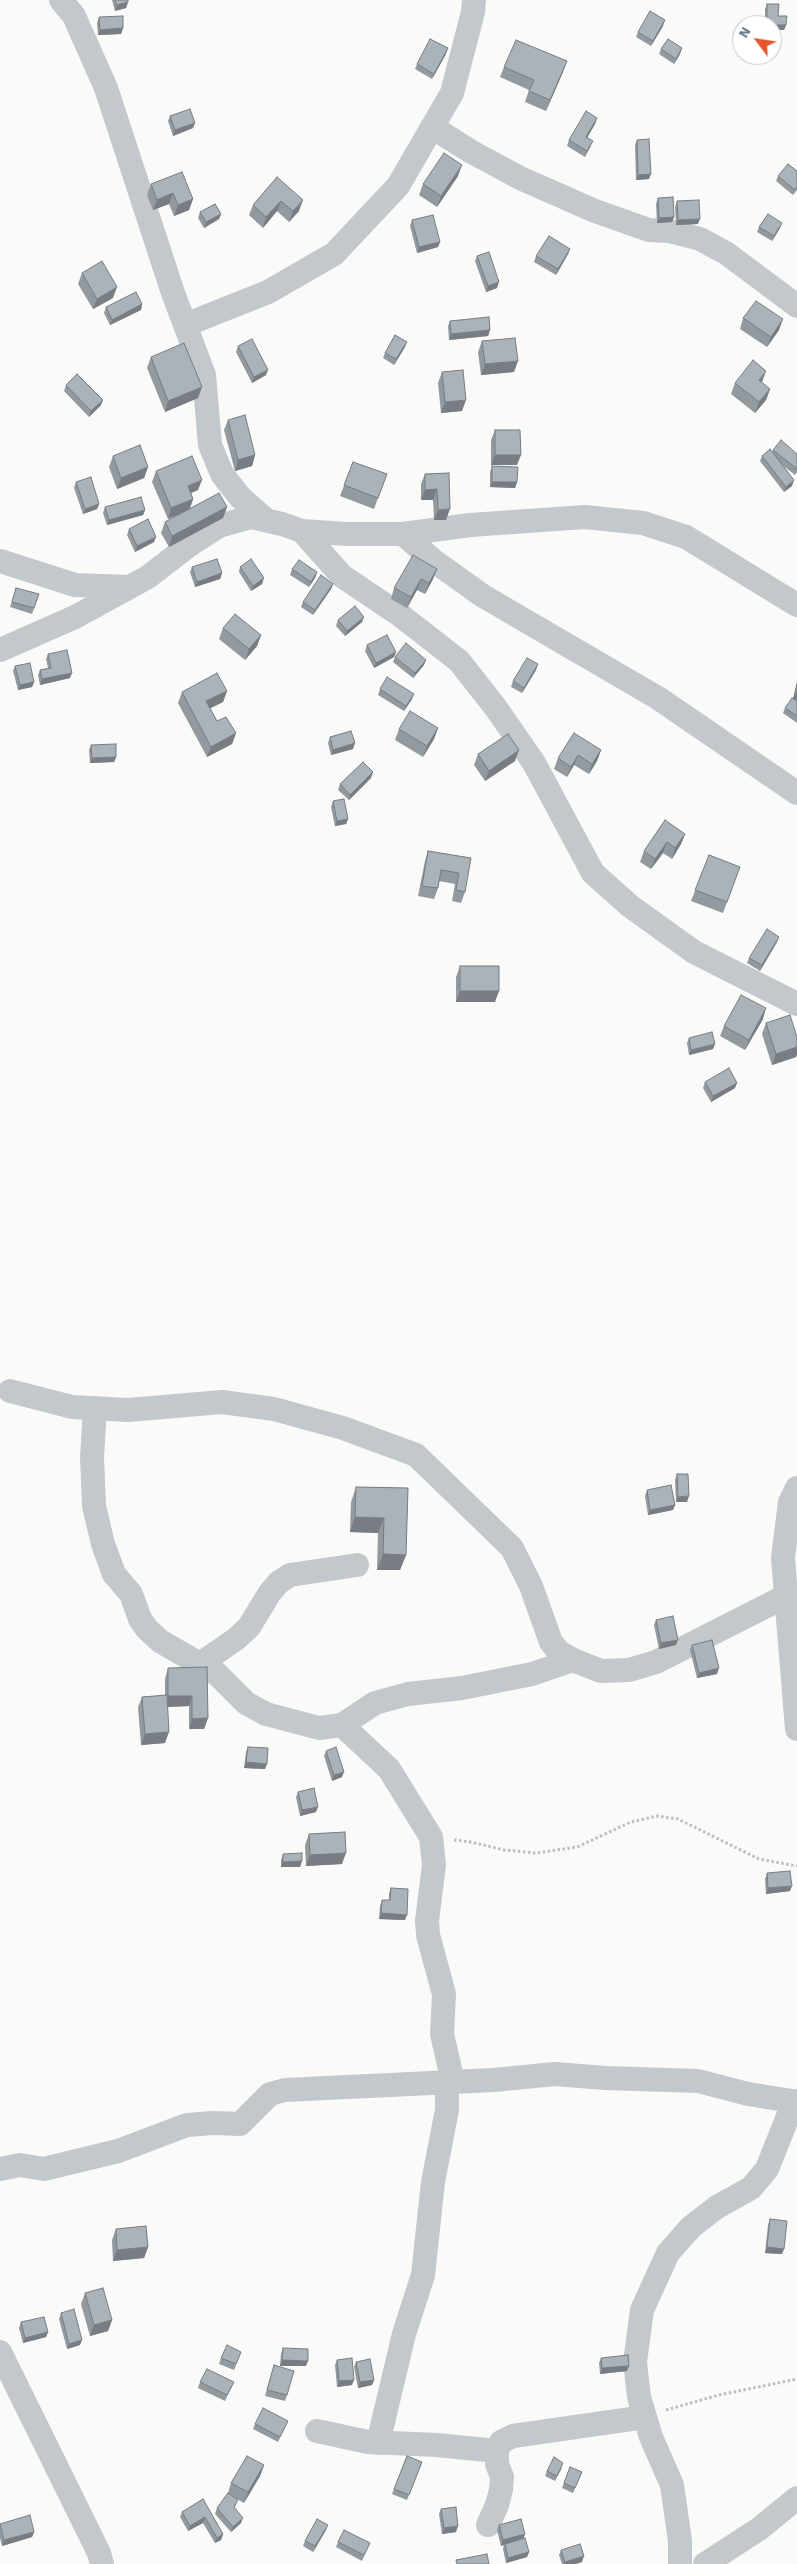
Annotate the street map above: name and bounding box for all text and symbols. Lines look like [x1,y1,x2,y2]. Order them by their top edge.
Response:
north arrow [732,15,782,65]
text: N [735,24,754,41]

